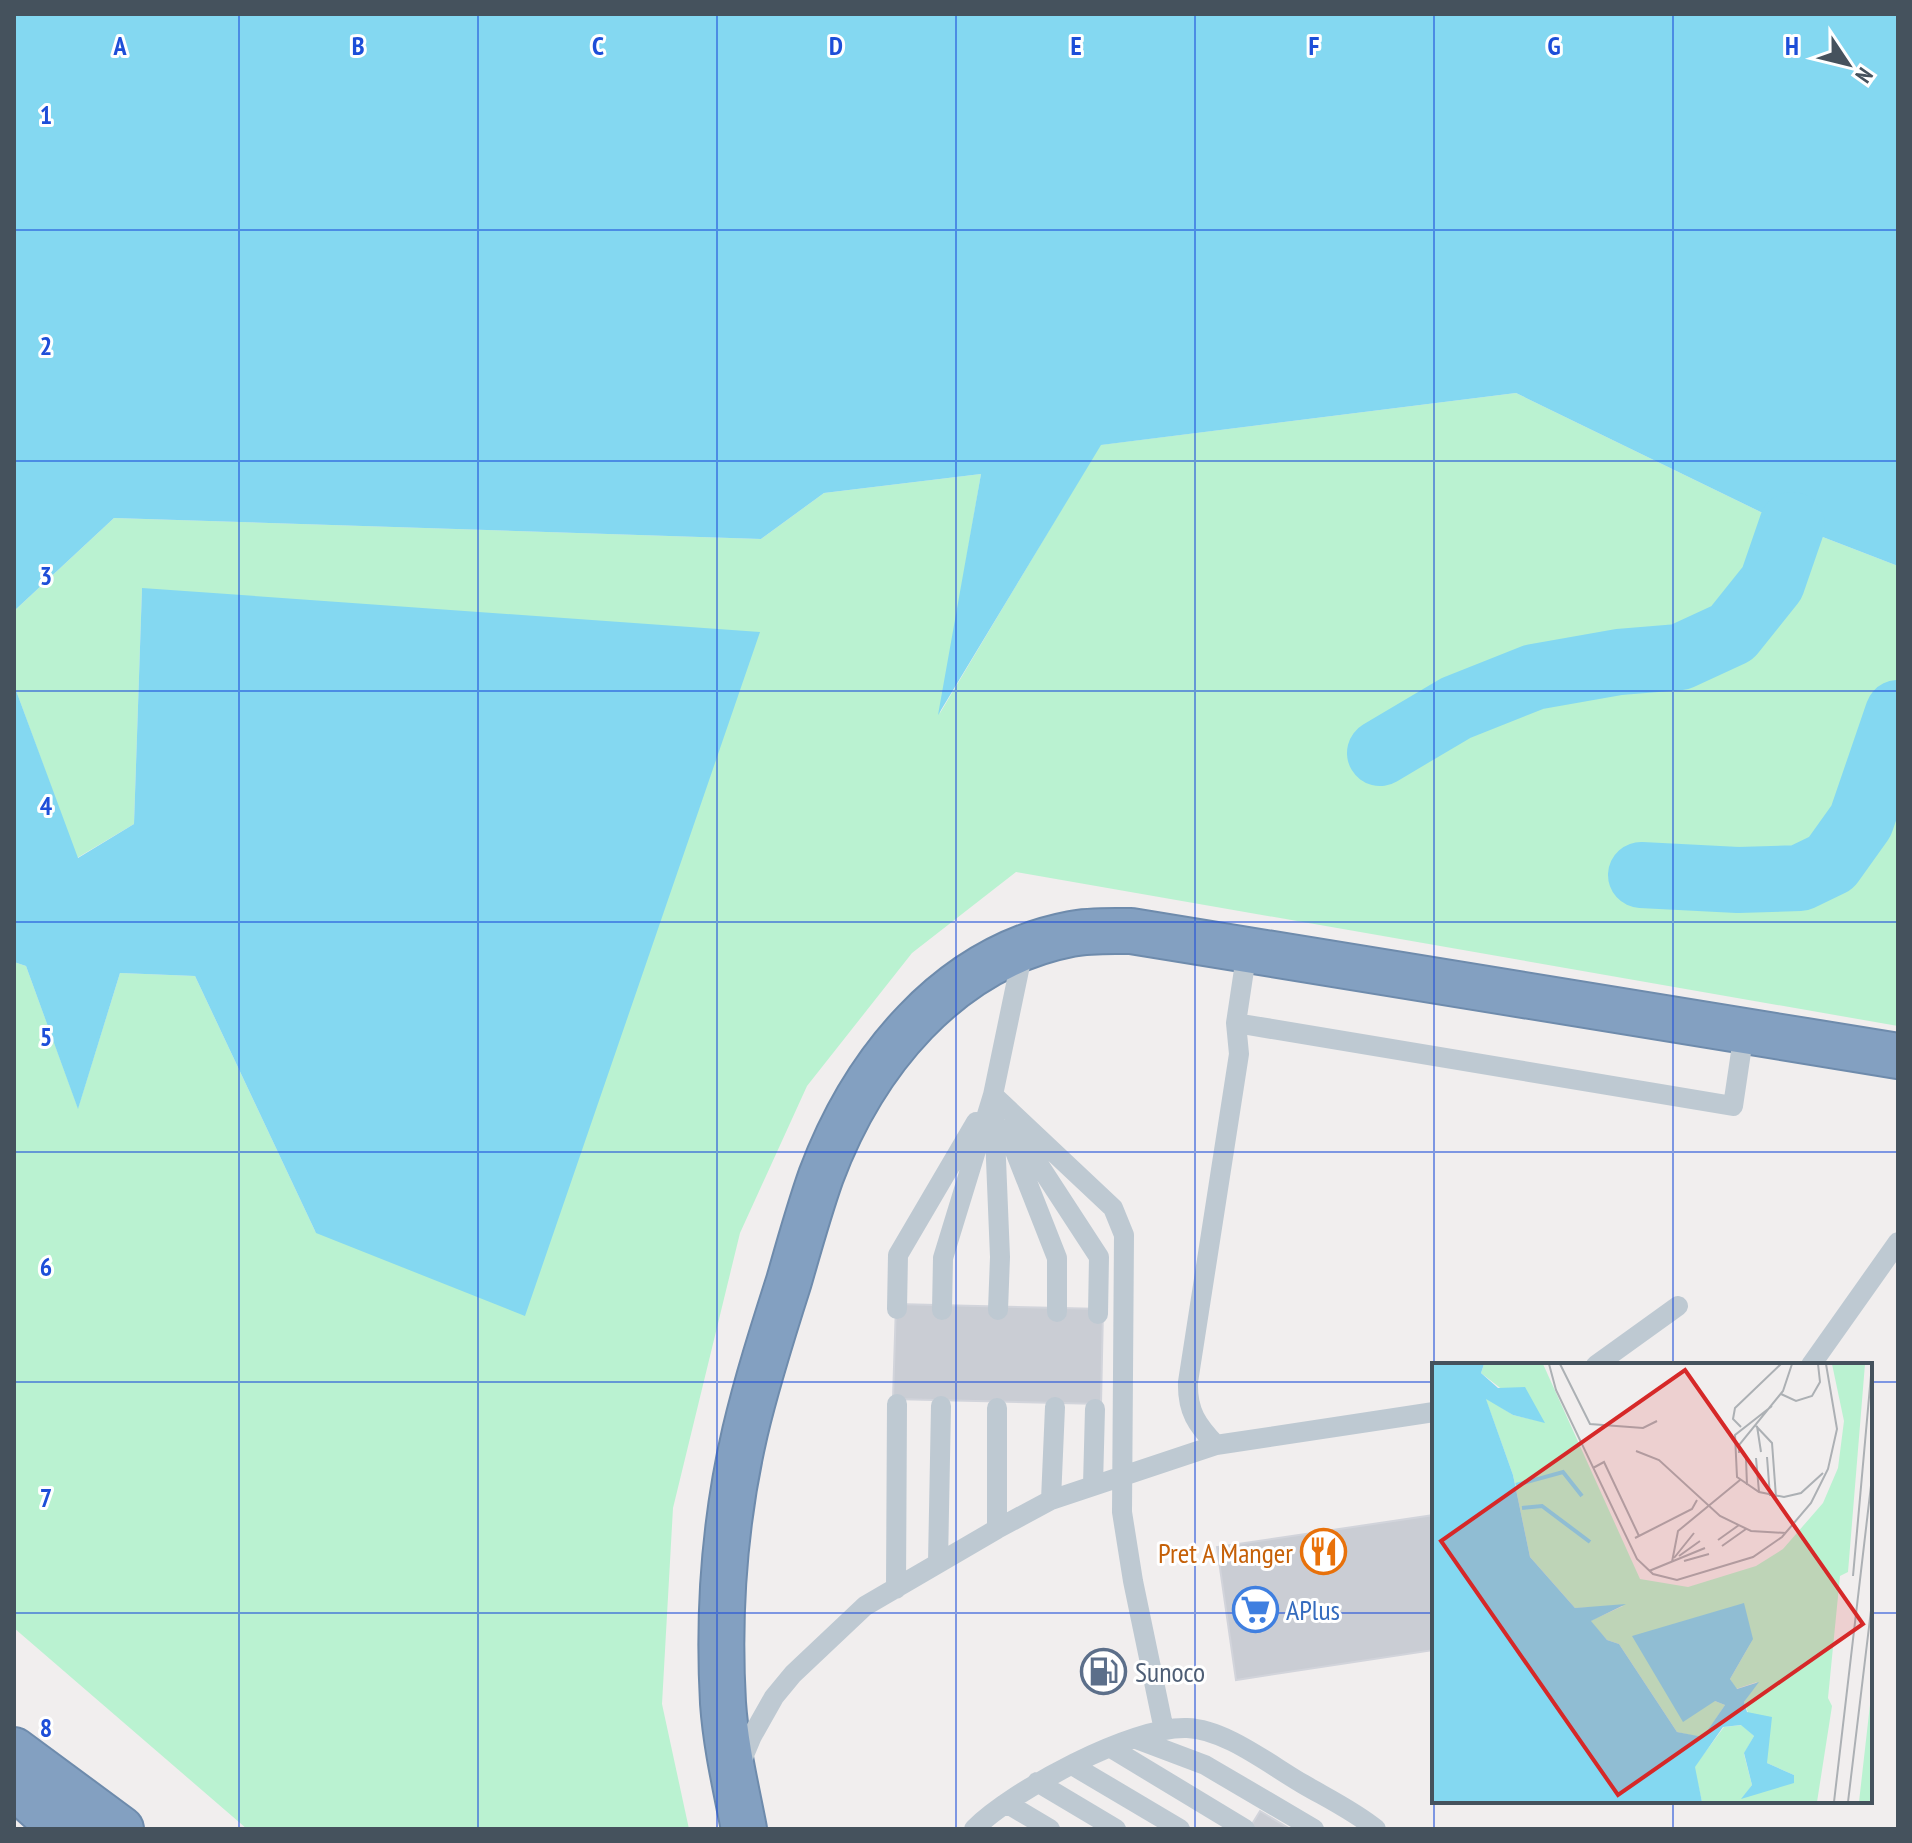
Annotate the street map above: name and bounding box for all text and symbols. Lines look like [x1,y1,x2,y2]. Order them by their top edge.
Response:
north arrow [1808,24,1888,104]
text: A [112,29,127,62]
text: B [352,29,365,62]
text: C [592,29,604,62]
text: D [829,29,843,62]
text: E [1070,29,1082,62]
text: F [1309,29,1320,62]
text: G [1547,29,1561,62]
text: H [1785,29,1799,62]
text: N [1850,63,1879,88]
text: 1 [40,98,52,131]
text: 2 [40,329,52,362]
text: 3 [40,559,52,592]
text: 4 [40,789,53,822]
text: 5 [40,1020,52,1053]
text: 6 [40,1250,52,1283]
inset map [1432,1363,1872,1803]
text: 7 [40,1481,52,1514]
restaurant icon: Pret A Manger [1300,1528,1348,1576]
place label: Pret A Manger [1158,1534,1293,1571]
supermarket icon: APlus [1231,1585,1279,1633]
place label: APlus [1286,1591,1340,1628]
fuel station icon: Sunoco [1080,1647,1128,1695]
place label: Sunoco [1135,1653,1205,1690]
text: 8 [40,1711,52,1744]

